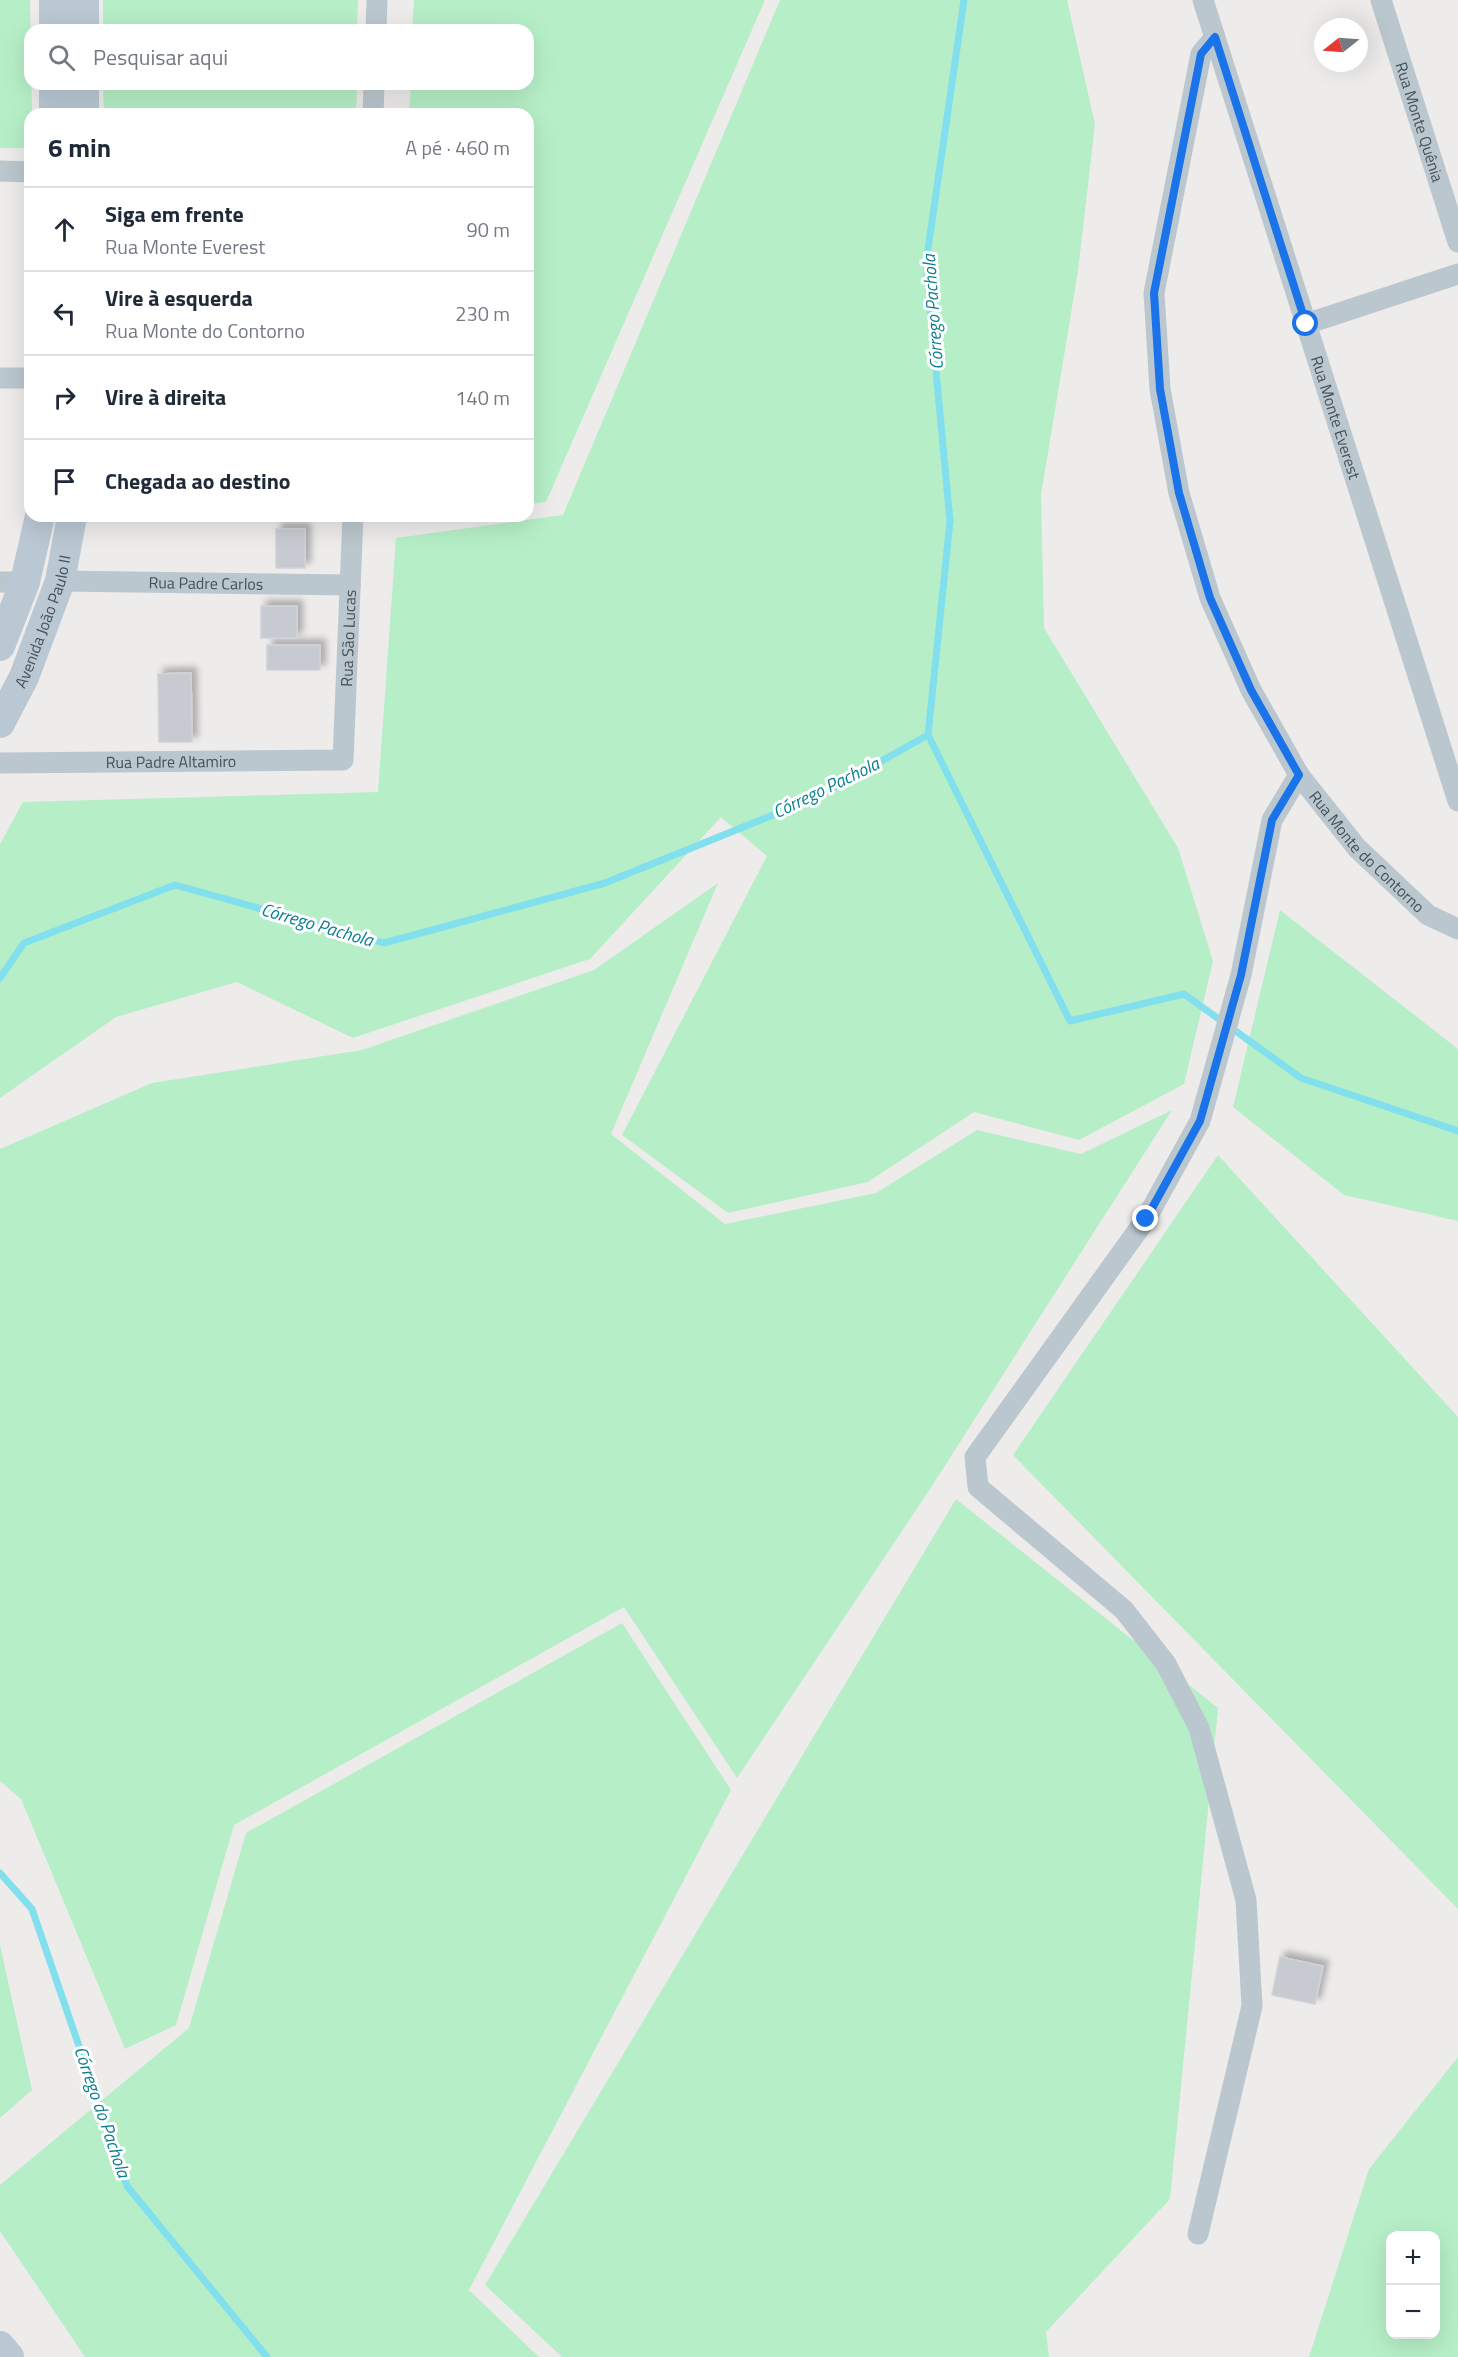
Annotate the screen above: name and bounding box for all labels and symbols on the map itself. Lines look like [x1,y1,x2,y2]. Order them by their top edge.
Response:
north arrow [1314,18,1368,72]
street label: Rua Monte Quênia [1389,59,1450,185]
water label: Córrego Pachola [915,253,950,371]
route start [1292,310,1318,336]
street label: Rua Monte Everest [1305,353,1367,483]
street label: Avenida João Paulo II [8,553,77,692]
street label: Rua Padre Carlos [148,570,264,596]
street label: Rua São Lucas [334,589,362,687]
street label: Rua Padre Altamiro [106,749,236,774]
water label: Córrego Pachola [768,750,884,825]
street label: Rua Monte do Contorno [1304,785,1430,918]
water label: Córrego Pachola [258,896,377,954]
route end [1132,1205,1158,1231]
water label: Córrego do Pachola [67,2043,138,2182]

